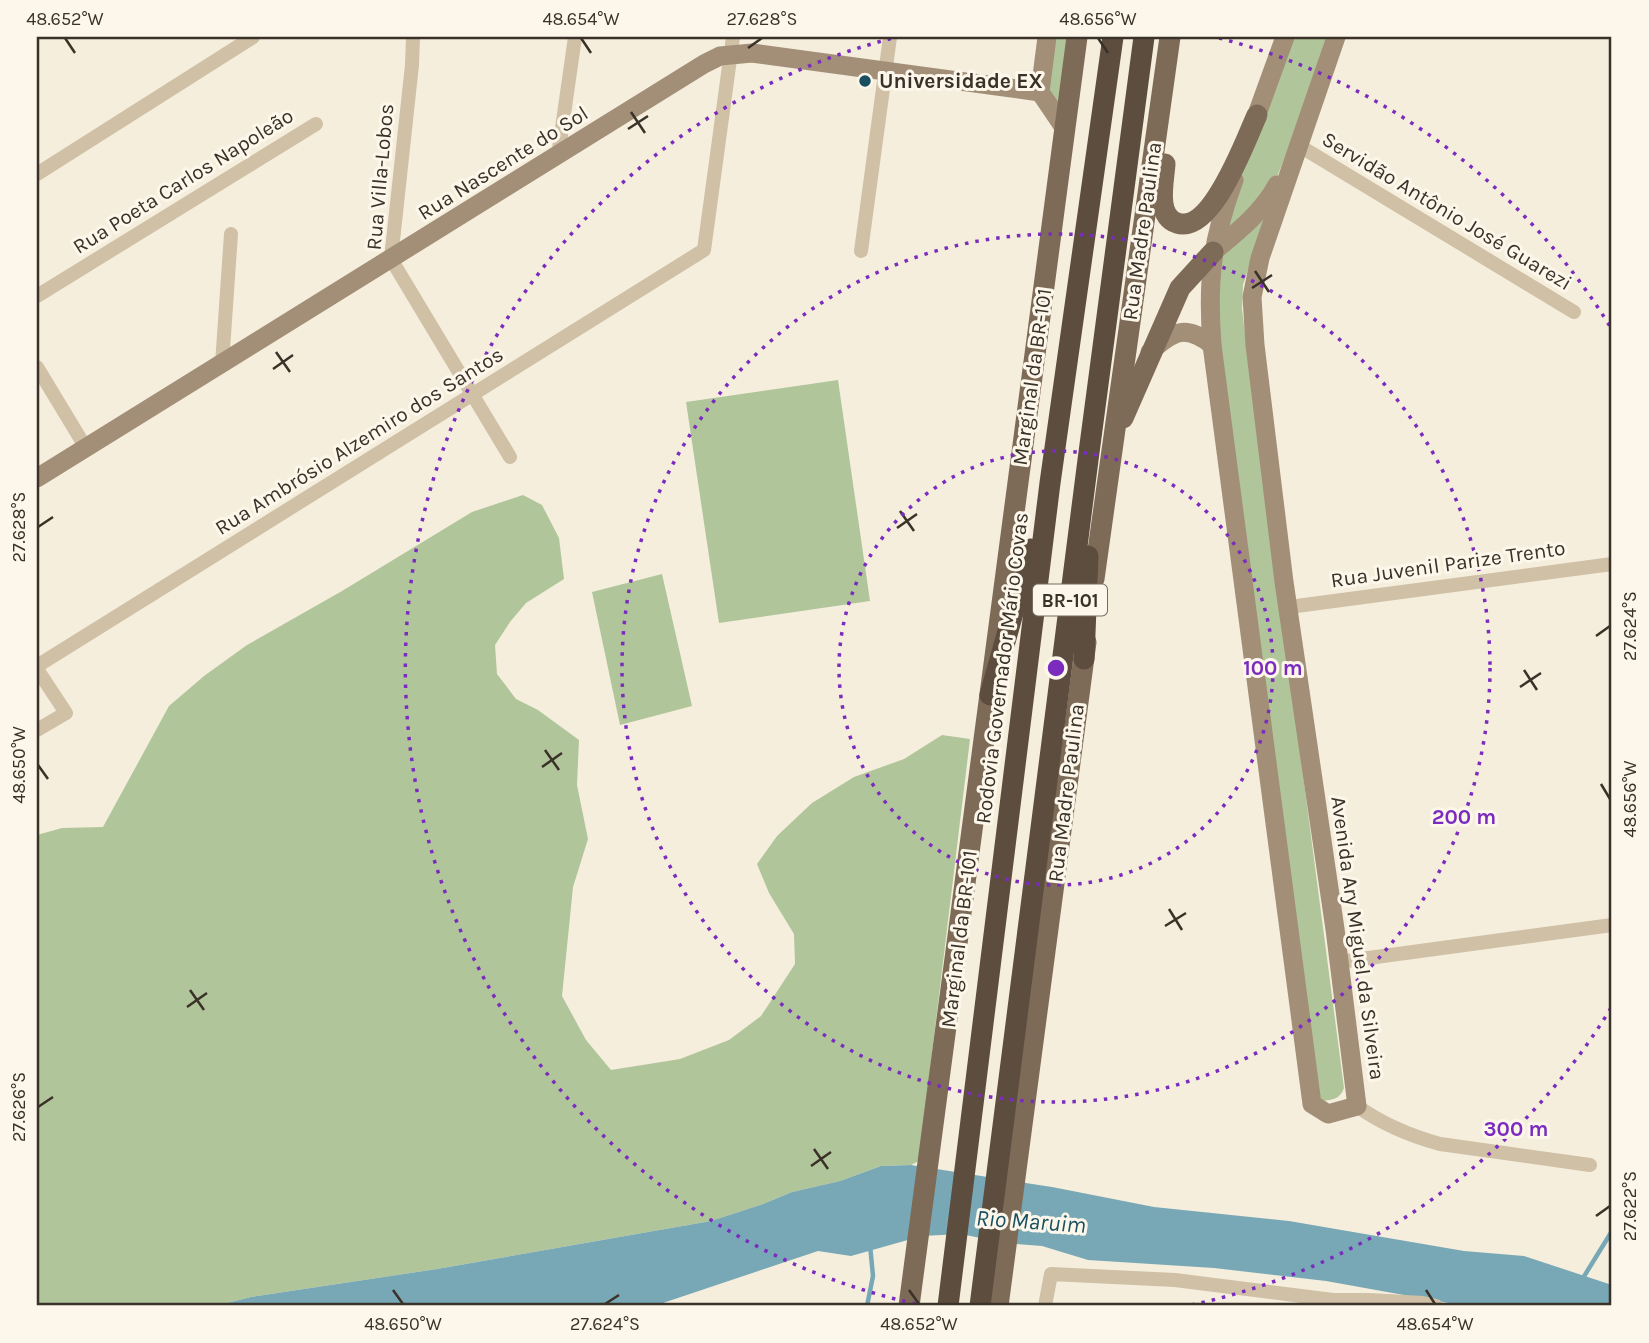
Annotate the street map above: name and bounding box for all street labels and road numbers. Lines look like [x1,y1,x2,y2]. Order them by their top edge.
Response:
street label: Rua Nascente do Sol [414,101,592,225]
street label: Rua Poeta Carlos Napoleão [68,103,298,259]
street label: Rua Villa-Lobos [362,103,398,251]
street label: Servidão Antônio José Guarezi [1318,127,1576,295]
street label: Rua Madre Paulina [1118,140,1166,322]
street label: Marginal da BR-101 [1008,287,1056,467]
street label: Rua Ambrósio Alzemiro dos Santos [211,342,507,540]
street label: Rodovia Governador Mário Covas [971,511,1033,825]
street label: Rua Juvenil Parize Trento [1329,536,1567,592]
road number: BR-101 [1033,584,1107,615]
street label: Rua Madre Paulina [1043,702,1089,884]
street label: Avenida Ary Miguel da Silveira [1326,795,1390,1081]
street label: Marginal da BR-101 [936,849,982,1029]

